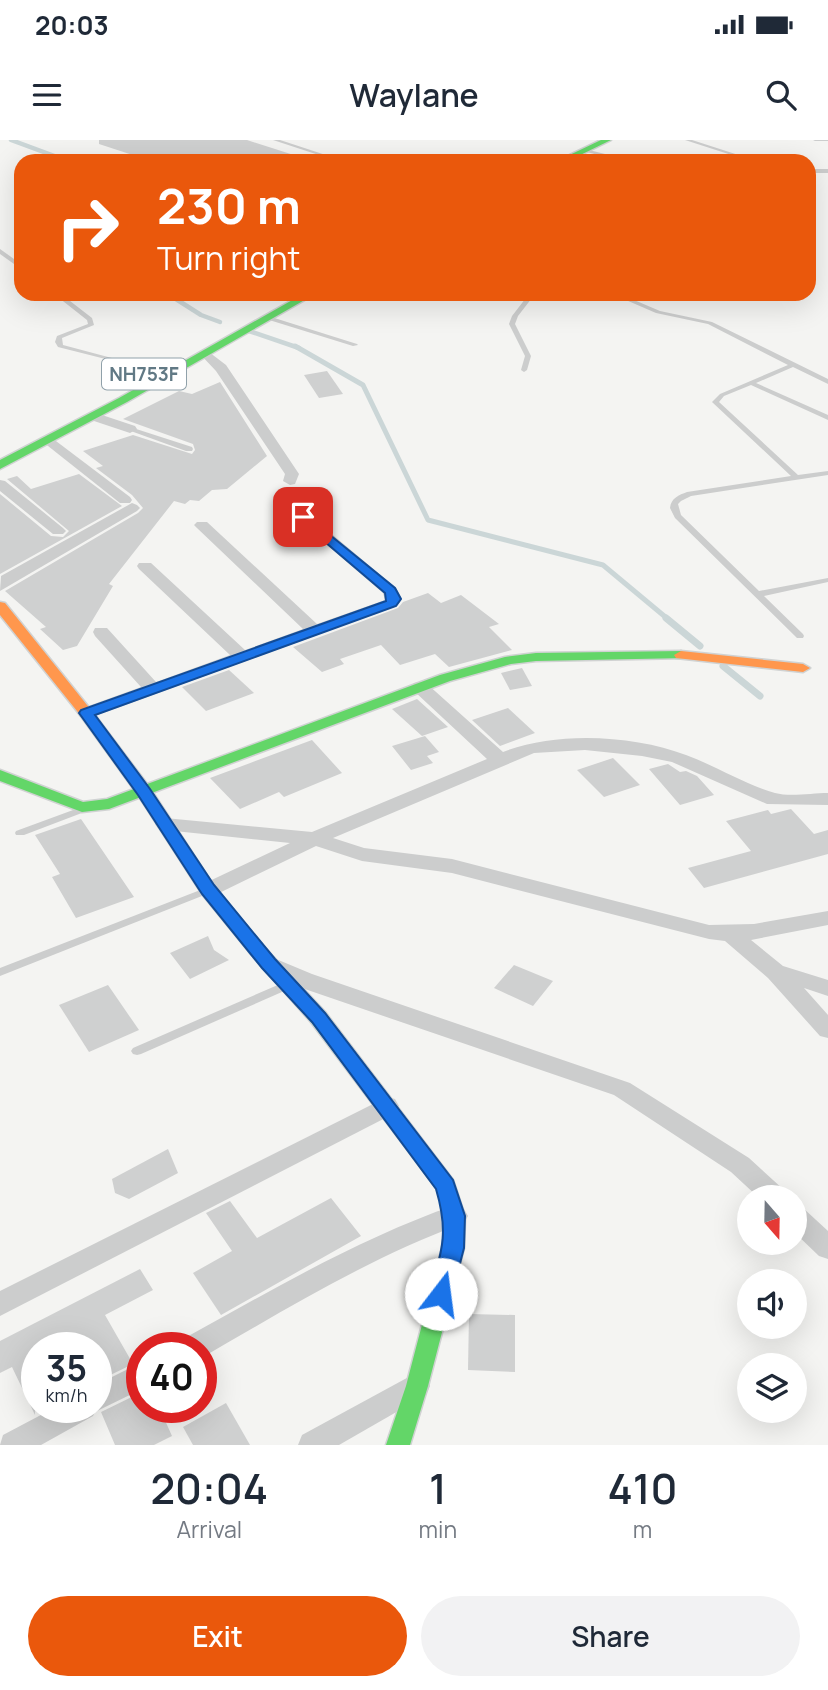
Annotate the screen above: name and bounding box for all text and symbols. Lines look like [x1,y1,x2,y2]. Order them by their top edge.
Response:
text: 20:03 [35,7,109,43]
text: Waylane [349,73,479,117]
icon: menu [28,76,66,114]
icon: search [762,76,800,114]
text: 230 m [157,172,301,239]
icon: right [42,182,133,273]
text: Turn right [157,236,300,280]
road number: NH753F [102,358,186,390]
pin [273,487,333,547]
icon: arrive [284,498,322,536]
north arrow [737,1185,807,1255]
map controls [737,1185,807,1423]
position arrow [404,1257,478,1331]
button: sound [737,1269,807,1339]
speed limit sign: 40 [126,1332,217,1423]
text: 35 [46,1344,87,1392]
button: layers [737,1353,807,1423]
text: km/h [46,1383,87,1407]
text: 20:04 [150,1459,268,1517]
text: 1 [429,1459,447,1517]
text: 410 [608,1459,678,1517]
text: Arrival [176,1513,242,1545]
text: min [419,1513,457,1545]
text: m [633,1513,652,1545]
button: Exit [28,1596,407,1676]
button: Share [421,1596,800,1676]

